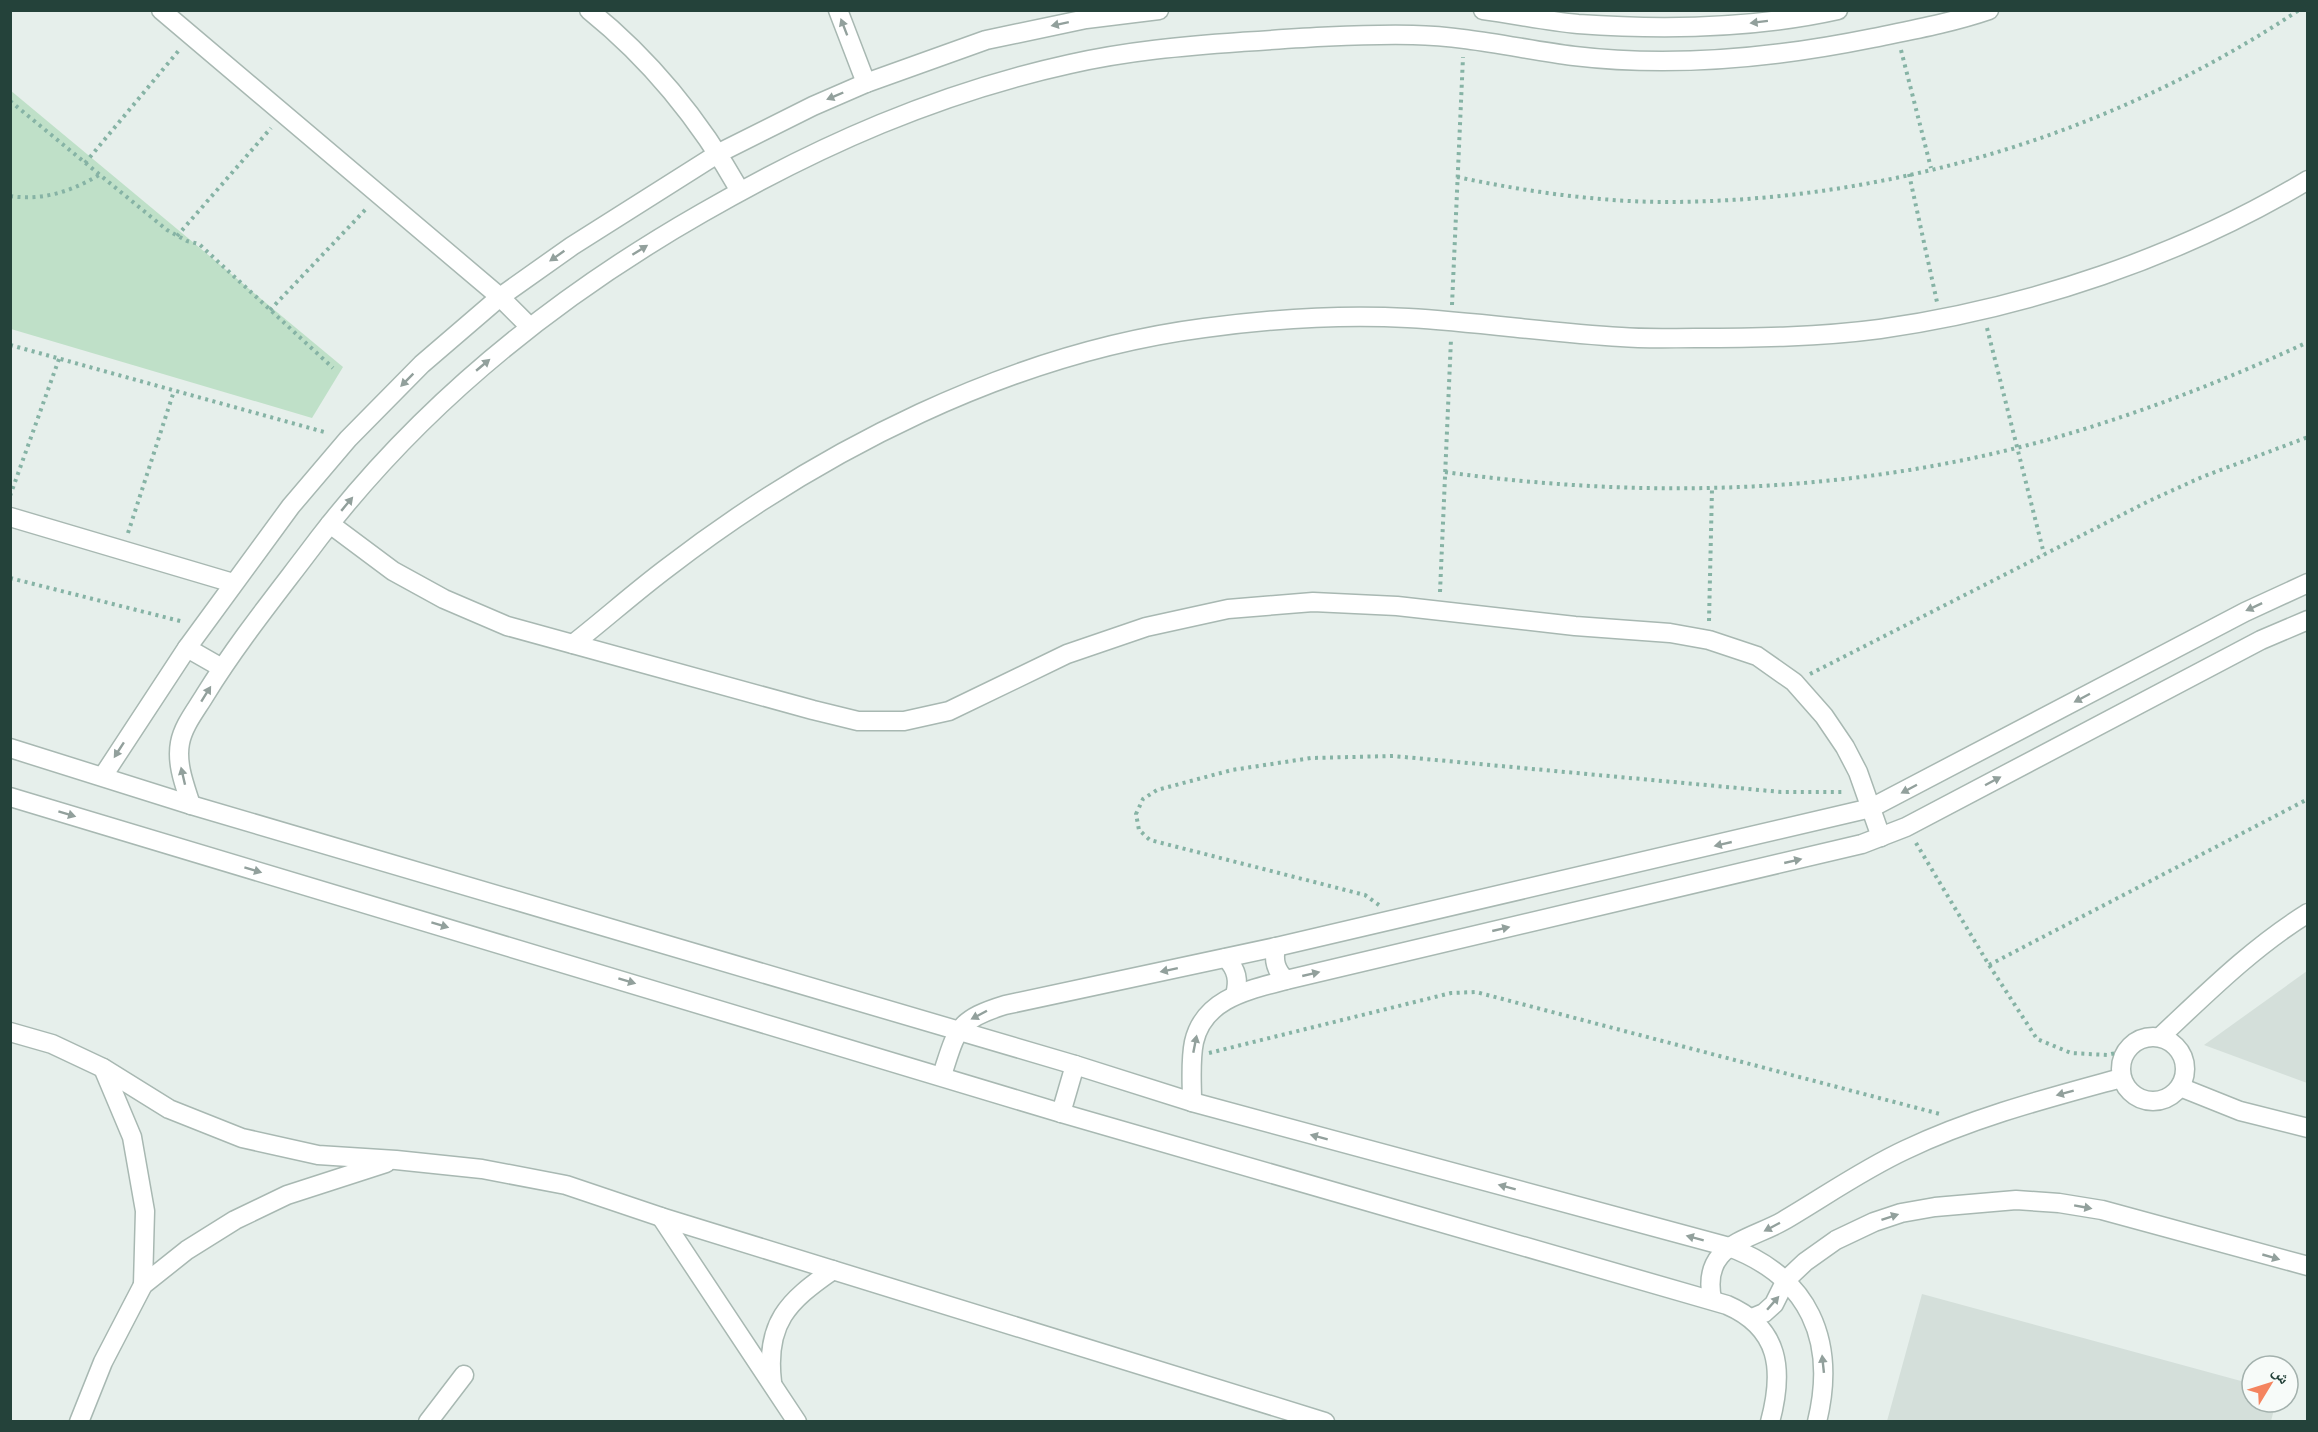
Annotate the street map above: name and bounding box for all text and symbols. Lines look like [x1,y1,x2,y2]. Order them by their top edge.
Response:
one-way arrow [839,18,849,36]
one-way arrow [1750,18,1769,27]
one-way arrow [1050,20,1069,29]
one-way arrow [826,92,843,101]
one-way arrow [632,244,648,255]
one-way arrow [550,250,565,262]
one-way arrow [475,359,490,372]
one-way arrow [400,372,414,386]
one-way arrow [340,497,353,512]
one-way arrow [2246,603,2263,612]
one-way arrow [200,687,212,703]
one-way arrow [2073,693,2090,703]
one-way arrow [114,741,125,758]
one-way arrow [177,767,187,785]
one-way arrow [1984,776,2001,786]
one-way arrow [1900,783,1918,793]
one-way arrow [58,810,76,819]
one-way arrow [1714,839,1732,849]
one-way arrow [1784,855,1802,865]
one-way arrow [244,866,262,875]
one-way arrow [431,921,449,930]
one-way arrow [1492,924,1510,934]
one-way arrow [1159,966,1178,975]
one-way arrow [1302,969,1321,978]
one-way arrow [618,977,636,986]
one-way arrow [971,1010,988,1020]
one-way arrow [1191,1034,1200,1053]
one-way arrow [2056,1089,2074,1099]
one-way arrow [1310,1131,1328,1141]
one-way arrow [1498,1182,1516,1192]
one-way arrow [2073,1203,2092,1212]
one-way arrow [1881,1212,1899,1221]
one-way arrow [1763,1222,1780,1232]
one-way arrow [1686,1233,1704,1242]
one-way arrow [2262,1253,2280,1262]
one-way arrow [1766,1296,1779,1311]
one-way arrow [1818,1354,1828,1373]
north arrow [2240,1354,2300,1414]
text: ش [2269,1363,2294,1388]

